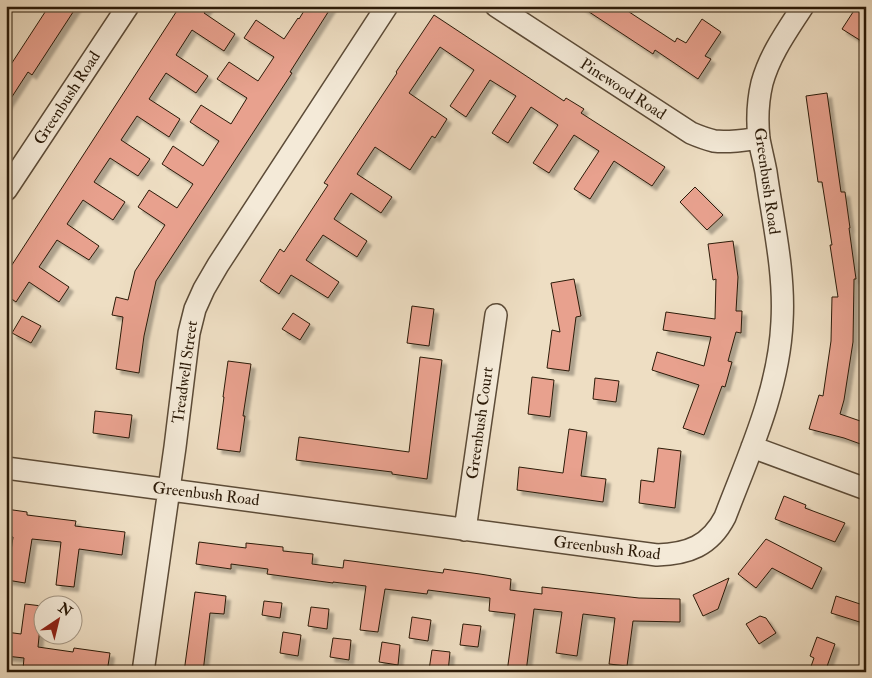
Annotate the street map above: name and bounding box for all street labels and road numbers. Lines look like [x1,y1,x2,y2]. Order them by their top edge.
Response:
street label: Greenbush Road [29,47,105,149]
street label: Pinewood Road [576,54,670,124]
street label: Greenbush Road [750,126,784,236]
street label: Treadwell Street [168,319,202,425]
street label: Greenbush Court [462,366,498,480]
street label: Greenbush Road [151,478,261,510]
street label: Greenbush Road [552,532,662,564]

